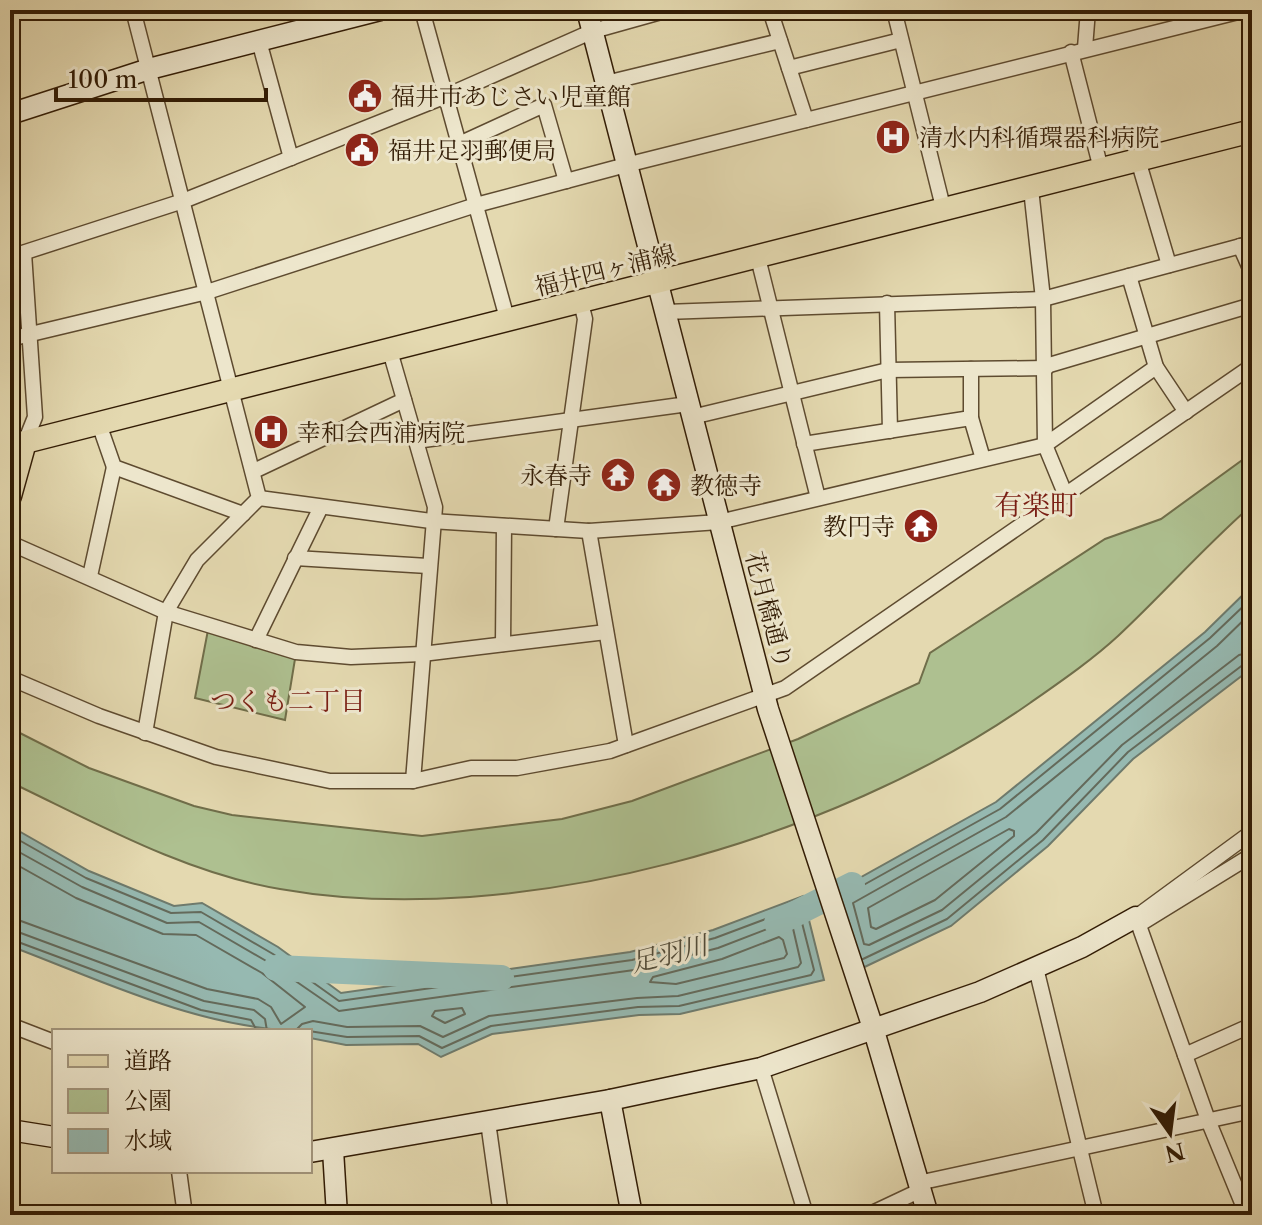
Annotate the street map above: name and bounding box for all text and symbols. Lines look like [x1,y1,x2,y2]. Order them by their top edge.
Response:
scale bar [56,52,266,102]
text: 100 m [68,65,137,94]
public building icon: 福井市あじさい児童館 [346,77,384,115]
place label: 福井市あじさい児童館 [391,82,631,111]
hospital icon: 清水内科循環器科病院 [874,118,912,156]
place label: 清水内科循環器科病院 [919,123,1159,152]
public building icon: 福井足羽郵便局 [343,131,381,169]
place label: 福井足羽郵便局 [388,136,556,165]
street label: 福井四ヶ浦線 [532,239,678,301]
hospital icon: 幸和会西浦病院 [252,413,290,451]
place label: 幸和会西浦病院 [297,418,465,447]
temple icon: 永春寺 [599,456,637,494]
place label: 永春寺 [520,461,592,490]
temple icon: 教徳寺 [645,466,683,504]
place label: 教徳寺 [690,471,762,500]
district label: 有楽町 [994,488,1078,522]
temple icon: 教円寺 [902,507,940,545]
place label: 教円寺 [823,512,895,541]
street label: 花月橋通り [739,548,799,672]
district label: つくも二丁目 [210,685,366,717]
water label: 足羽川 [627,928,714,979]
legend [52,1029,312,1173]
text: 道路 [124,1046,172,1075]
text: 公園 [124,1086,172,1115]
north arrow [1130,1093,1210,1173]
text: 水域 [124,1126,172,1155]
text: N [1162,1137,1187,1167]

